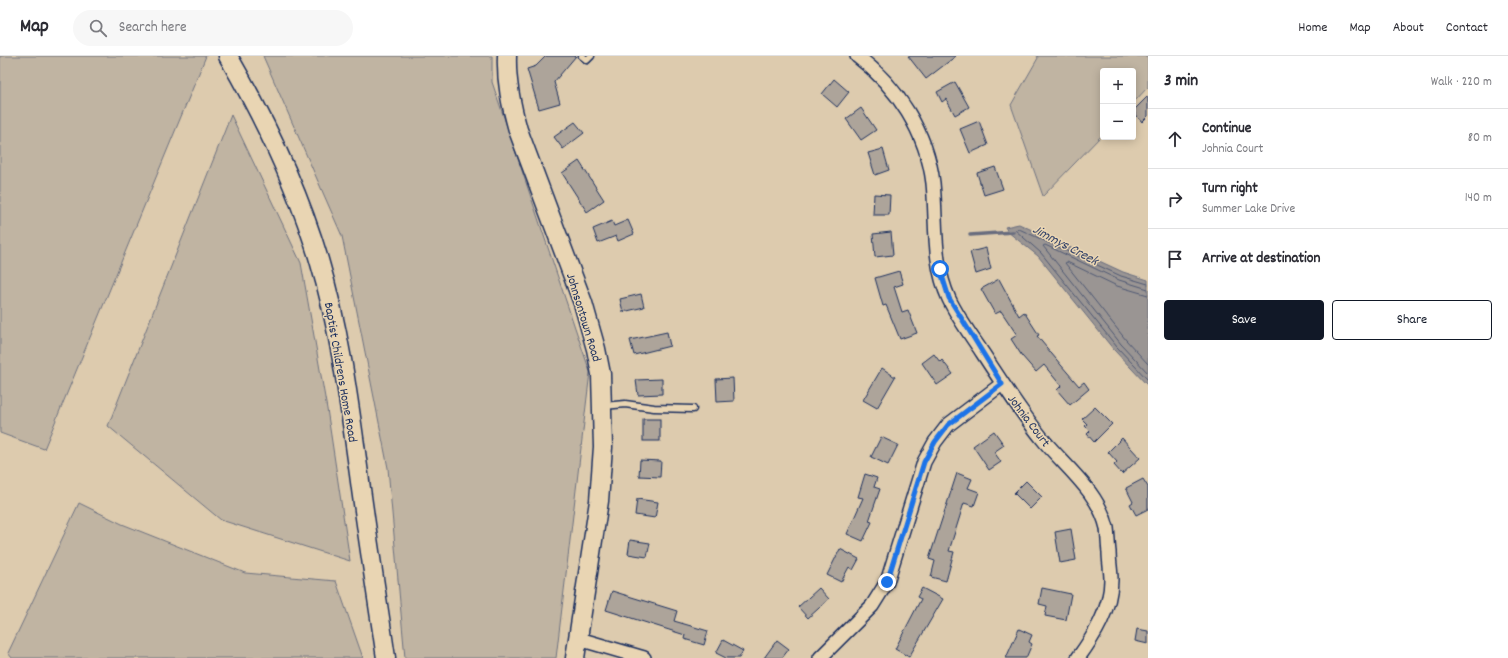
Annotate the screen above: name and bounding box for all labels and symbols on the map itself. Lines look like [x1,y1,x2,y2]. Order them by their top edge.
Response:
water label: Jimmys Creek [1029,220,1103,272]
route start [931,260,949,278]
street label: Johnsontown Road [560,271,605,364]
street label: Baptist Childrens Home Road [318,301,361,444]
street label: Johnia Court [1002,391,1054,452]
route end [878,573,896,591]

